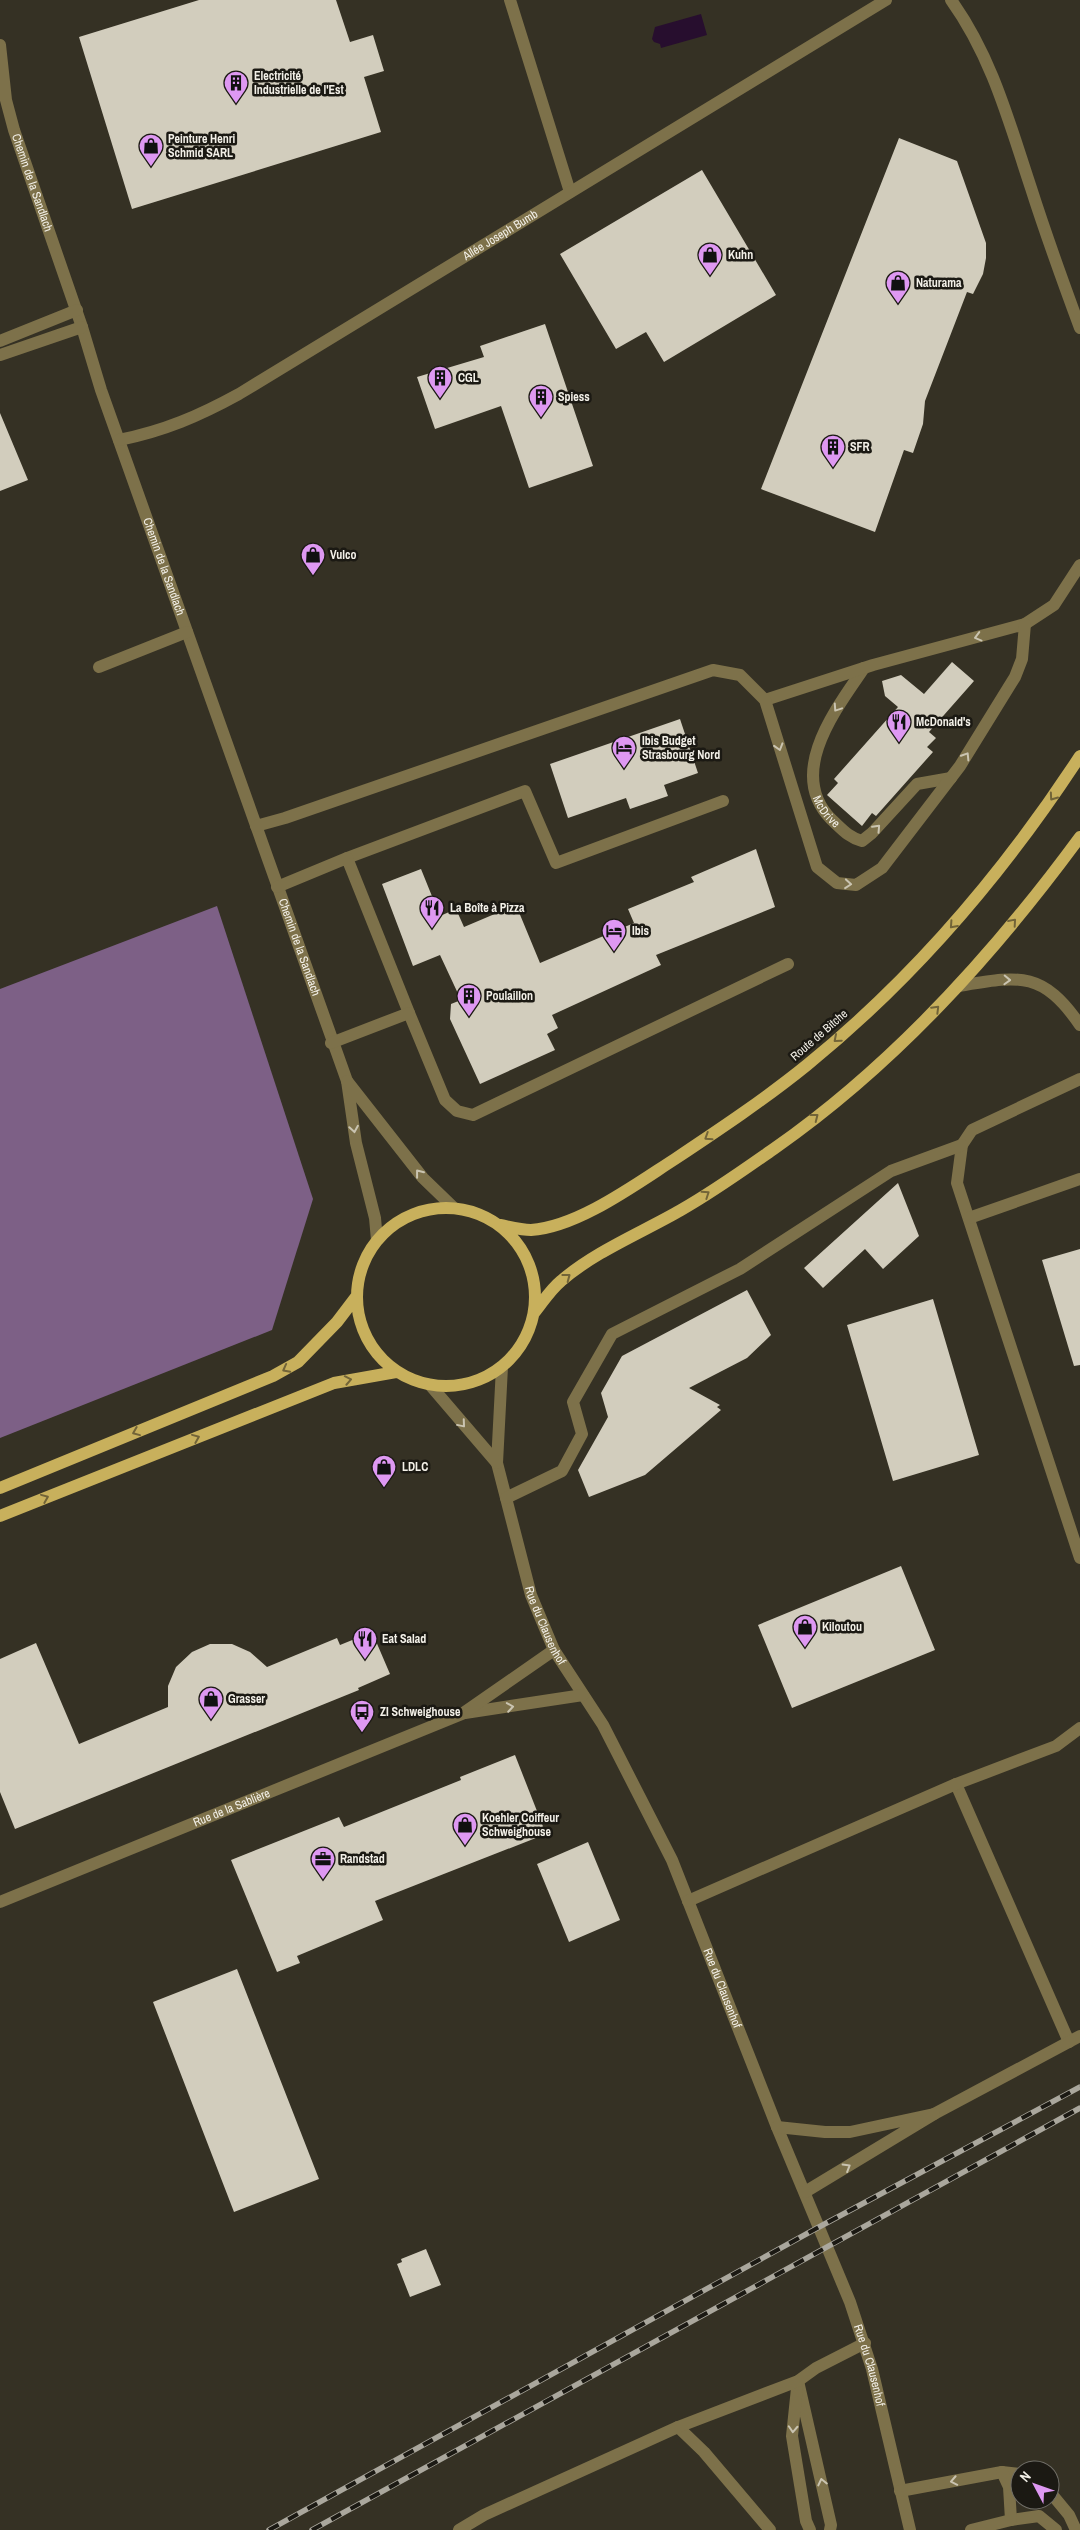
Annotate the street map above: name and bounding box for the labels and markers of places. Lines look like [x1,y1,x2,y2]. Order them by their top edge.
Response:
place label: Electricité Industrielle de l'Est [254,68,345,98]
building icon: Electricité Industrielle de l'Est [223,70,249,104]
place label: Peinture Henri Schmid SARL [168,131,236,161]
shop icon: Peinture Henri Schmid SARL [138,133,164,167]
shop icon: Kuhn [697,242,723,276]
place label: Kuhn [728,247,753,263]
shop icon: Naturama [885,270,911,304]
place label: Naturama [916,275,962,291]
building icon: CGL [427,365,453,399]
place label: CGL [458,370,479,386]
building icon: Spiess [528,384,554,418]
place label: Spiess [558,389,590,405]
building icon: SFR [820,434,846,468]
place label: SFR [850,439,870,455]
shop icon: Vulco [300,542,326,576]
place label: Vulco [330,547,356,563]
restaurant icon: McDonald's [886,709,912,743]
place label: McDonald's [916,714,971,730]
place label: Ibis Budget Strasbourg Nord [642,733,720,763]
hotel icon: Ibis Budget Strasbourg Nord [611,735,637,769]
restaurant icon: La Boîte à Pizza [419,895,445,929]
place label: La Boîte à Pizza [450,900,525,916]
hotel icon: Ibis [601,918,627,952]
place label: Ibis [632,923,649,939]
building icon: Poulaillon [456,983,482,1017]
place label: Poulaillon [486,988,533,1004]
shop icon: LDLC [371,1454,397,1488]
place label: LDLC [402,1459,428,1475]
shop icon: Kiloutou [792,1614,818,1648]
place label: Kiloutou [822,1619,862,1635]
restaurant icon: Eat Salad [352,1626,378,1660]
place label: Eat Salad [382,1631,426,1647]
shop icon: Grasser [198,1686,224,1720]
place label: Grasser [228,1691,265,1707]
bus stop icon: ZI Schweighouse [349,1699,375,1733]
place label: ZI Schweighouse [380,1704,461,1720]
place label: Koehler Coiffeur Schweighouse [482,1810,559,1840]
shop icon: Koehler Coiffeur Schweighouse [452,1812,478,1846]
office icon: Randstad [310,1846,336,1880]
place label: Randstad [340,1851,385,1867]

